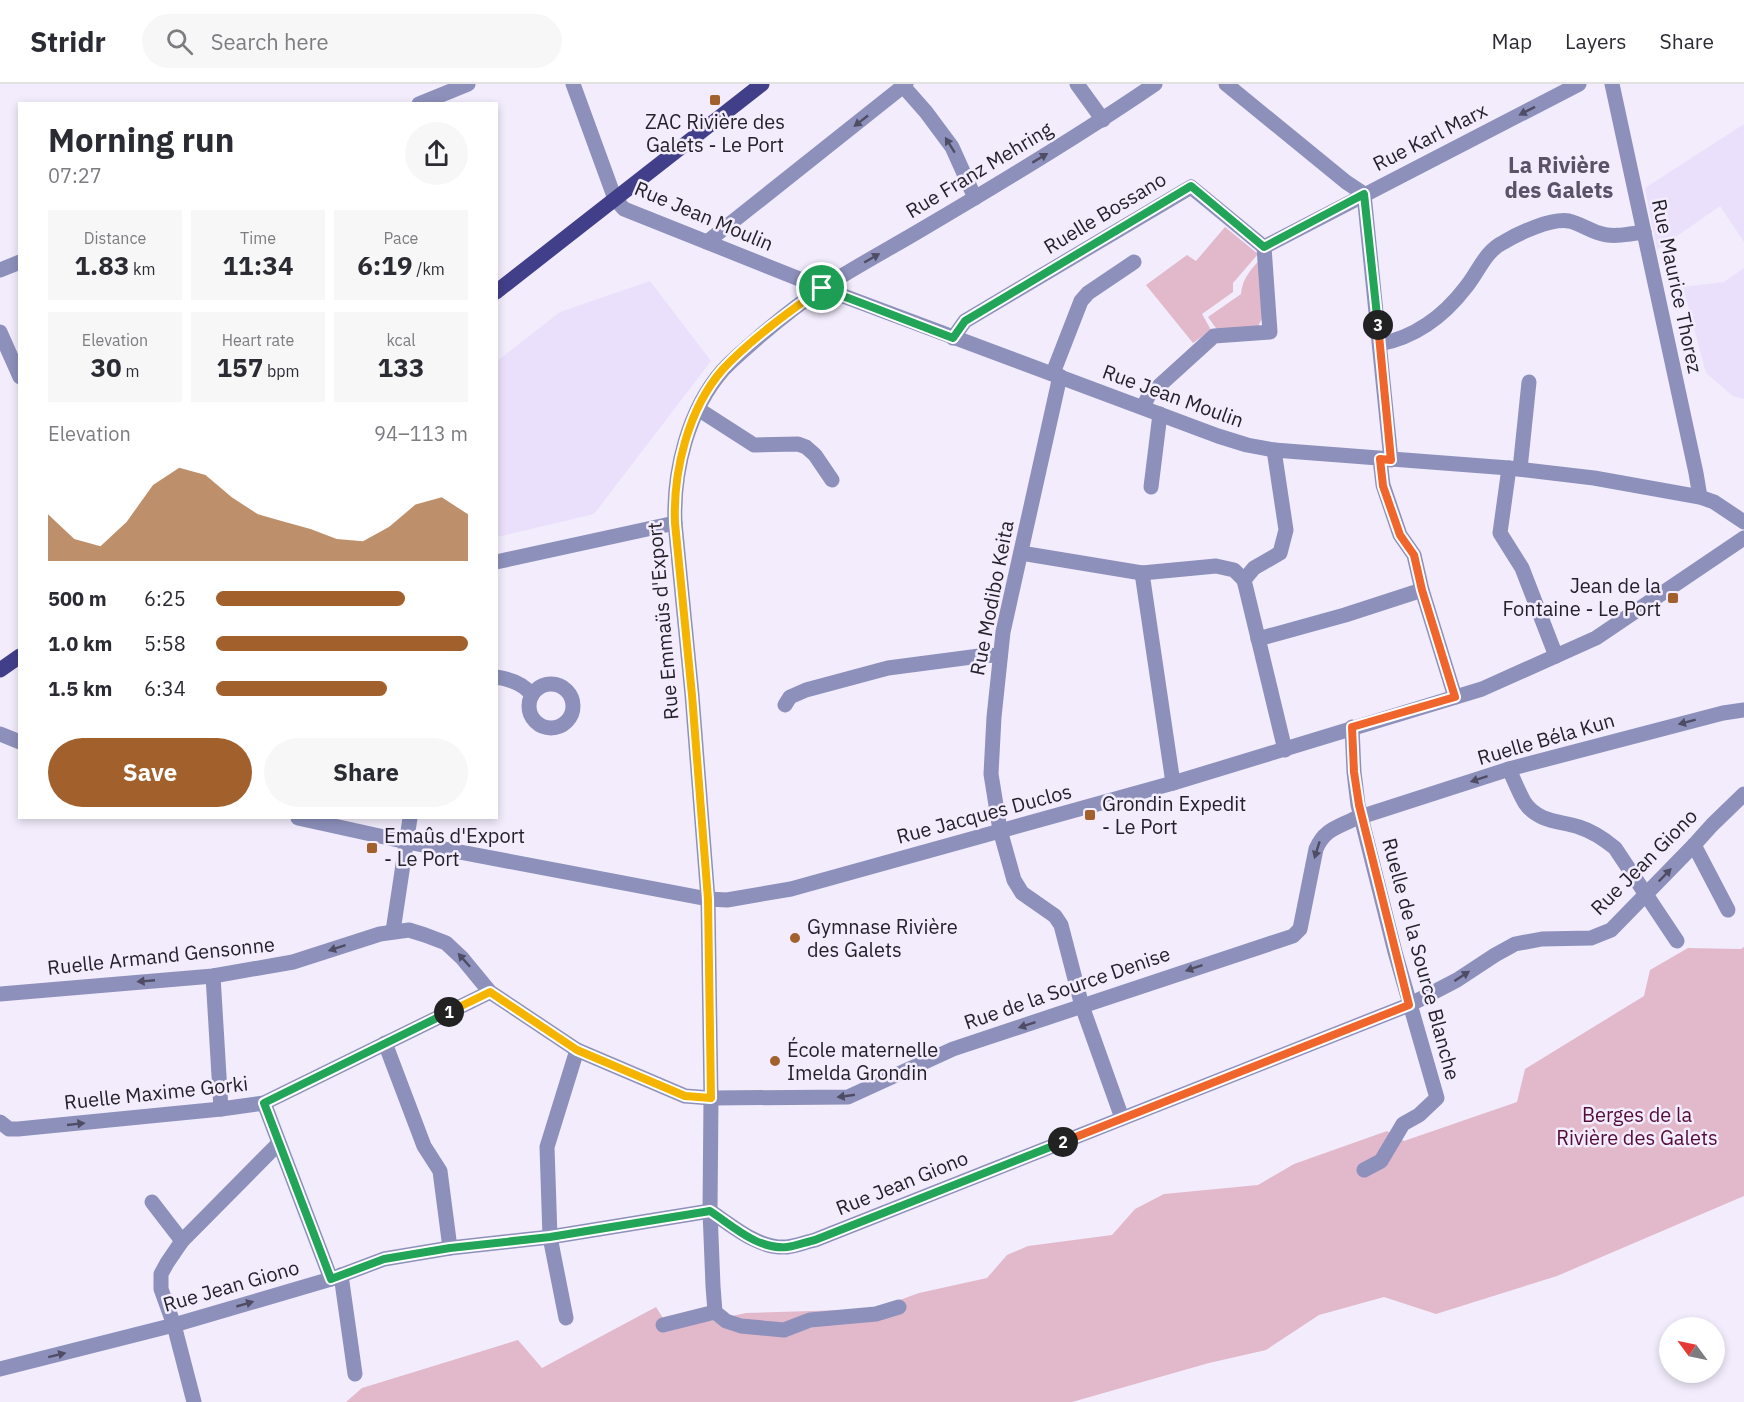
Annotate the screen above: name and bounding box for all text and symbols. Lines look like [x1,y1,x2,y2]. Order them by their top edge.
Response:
search box [142,14,562,68]
text: Stridr [30,23,106,60]
icon: search [163,25,196,58]
text: Search here [211,27,329,56]
text: Map [1492,27,1532,55]
text: Layers [1565,27,1627,55]
text: Share [1660,27,1714,55]
marker: ZAC Rivière des Galets - Le Port [708,93,722,107]
street label: Rue Karl Marx [1368,96,1492,177]
one-way arrow [1518,106,1535,115]
place label: ZAC Rivière des Galets - Le Port [645,108,785,158]
one-way arrow [853,115,869,128]
street label: Rue Franz Mehring [900,115,1058,224]
text: Morning run [48,118,234,161]
button: share [405,122,468,185]
one-way arrow [944,137,955,153]
district label: La Rivière des Galets [1505,150,1613,204]
one-way arrow [1032,153,1048,164]
text: 07:27 [48,162,102,189]
street label: Ruelle Bossano [1038,165,1171,260]
street label: Rue Jean Moulin [631,174,778,257]
street label: Rue Maurice Thorez [1646,196,1709,376]
text: Distance [84,228,146,248]
text: Time [240,228,276,248]
text: Pace [384,228,418,248]
text: 1.83 [74,248,129,282]
text: 11:34 [223,248,293,282]
text: 6:19 [357,248,413,282]
one-way arrow [864,253,880,264]
text: km [129,259,156,279]
text: /km [413,259,445,279]
pin [796,262,847,313]
icon: arrive [805,271,838,304]
pin: 3 [1363,310,1393,340]
text: 3 [1373,315,1383,335]
text: Elevation [82,330,148,350]
text: Heart rate [222,330,294,350]
text: kcal [386,330,416,350]
text: 30 [91,350,122,384]
text: 157 [216,350,263,384]
text: 133 [378,350,424,384]
street label: Rue Jean Moulin [1099,357,1248,434]
text: m [122,361,139,381]
text: bpm [263,361,300,381]
text: Elevation [48,420,131,447]
text: 94–113 m [374,420,468,447]
street label: Rue Modibo Keita [963,518,1020,678]
street label: Rue Emmaüs d'Export [640,521,685,721]
place label: Jean de la Fontaine - Le Port [1502,572,1661,622]
text: 500 m [48,585,107,612]
text: 6:25 [144,585,186,612]
marker: Jean de la Fontaine - Le Port [1666,591,1680,605]
text: 1.0 km [48,630,112,657]
text: 5:58 [144,630,186,657]
text: 1.5 km [48,675,112,702]
text: 6:34 [144,675,186,702]
street label: Ruelle Béla Kun [1474,706,1618,771]
one-way arrow [1678,718,1696,727]
button: Save [48,738,252,807]
button: Share [264,738,468,807]
one-way arrow [1470,775,1488,784]
street label: Rue Jacques Duclos [893,777,1074,850]
place label: Grondin Expedit - Le Port [1102,790,1246,840]
street label: Rue Jean Giono [1584,802,1703,921]
marker: Grondin Expedit - Le Port [1083,808,1097,822]
place label: Emaûs d'Export - Le Port [384,822,525,872]
street label: Ruelle de la Source Blanche [1376,835,1467,1083]
marker: Emaûs d'Export - Le Port [365,841,379,855]
one-way arrow [1312,841,1321,859]
one-way arrow [1657,868,1671,882]
place label: Gymnase Rivière des Galets [807,913,958,963]
street label: Ruelle Armand Gensonne [46,930,276,981]
marker: Gymnase Rivière des Galets [788,931,802,945]
street label: Rue de la Source Denise [960,940,1174,1036]
one-way arrow [328,944,346,953]
one-way arrow [457,954,471,968]
one-way arrow [1185,964,1203,973]
one-way arrow [1454,971,1470,982]
one-way arrow [136,976,155,986]
pin: 1 [434,997,464,1027]
text: 1 [444,1002,454,1022]
one-way arrow [1018,1020,1036,1030]
place label: École maternelle Imelda Grondin [787,1036,938,1086]
marker: École maternelle Imelda Grondin [768,1054,782,1068]
street label: Ruelle Maxime Gorki [63,1069,249,1116]
one-way arrow [836,1091,855,1100]
park label: Berges de la Rivière des Galets [1556,1101,1718,1151]
one-way arrow [67,1119,86,1128]
pin: 2 [1048,1127,1078,1157]
text: 2 [1058,1132,1068,1152]
street label: Rue Jean Giono [832,1144,972,1221]
street label: Rue Jean Giono [160,1253,302,1318]
one-way arrow [236,1299,254,1308]
north arrow [1659,1317,1725,1383]
map controls [1659,1317,1725,1383]
one-way arrow [48,1349,66,1359]

